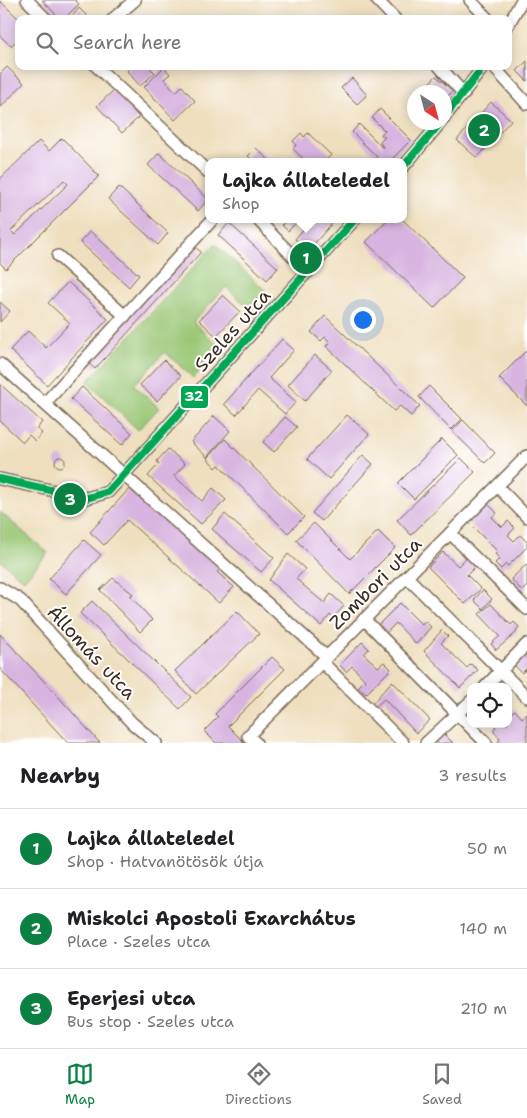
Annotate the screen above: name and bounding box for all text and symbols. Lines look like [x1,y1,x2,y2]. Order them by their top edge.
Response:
search box [15,15,512,70]
icon: search [33,29,61,57]
text: Search here [73,30,182,55]
north arrow [407,85,452,130]
pin: 2 [468,111,500,149]
popup [205,158,407,223]
text: Lajka állateledel [222,168,390,193]
text: Shop [222,193,260,214]
pin: 1 [290,239,322,277]
street label: Szeles utca [189,283,276,377]
your location [350,307,376,333]
line badge: 32 [180,385,209,409]
text: 32 [184,387,204,405]
pin: 3 [54,480,86,518]
street label: Zombori utca [324,532,427,635]
street label: Állomás utca [42,599,143,705]
map controls [467,683,512,728]
button: locate [467,683,512,728]
text: Nearby [20,762,100,790]
text: 3 results [438,765,507,786]
text: Lajka állateledel [67,826,235,851]
text: 1 [32,838,40,859]
text: 50 m [467,838,507,859]
text: Shop · Hatvanötösök útja [67,851,263,872]
text: Miskolci Apostoli Exarchátus [67,906,356,931]
text: 2 [30,918,42,939]
text: 140 m [460,918,507,939]
text: Place · Szeles utca [67,931,210,952]
text: Eperjesi utca [67,986,195,1011]
text: 3 [30,998,42,1019]
text: 210 m [460,998,507,1019]
text: Bus stop · Szeles utca [67,1011,234,1032]
tab: Map [65,1060,95,1108]
tab: Directions [225,1060,292,1108]
tab: Saved [422,1060,462,1108]

